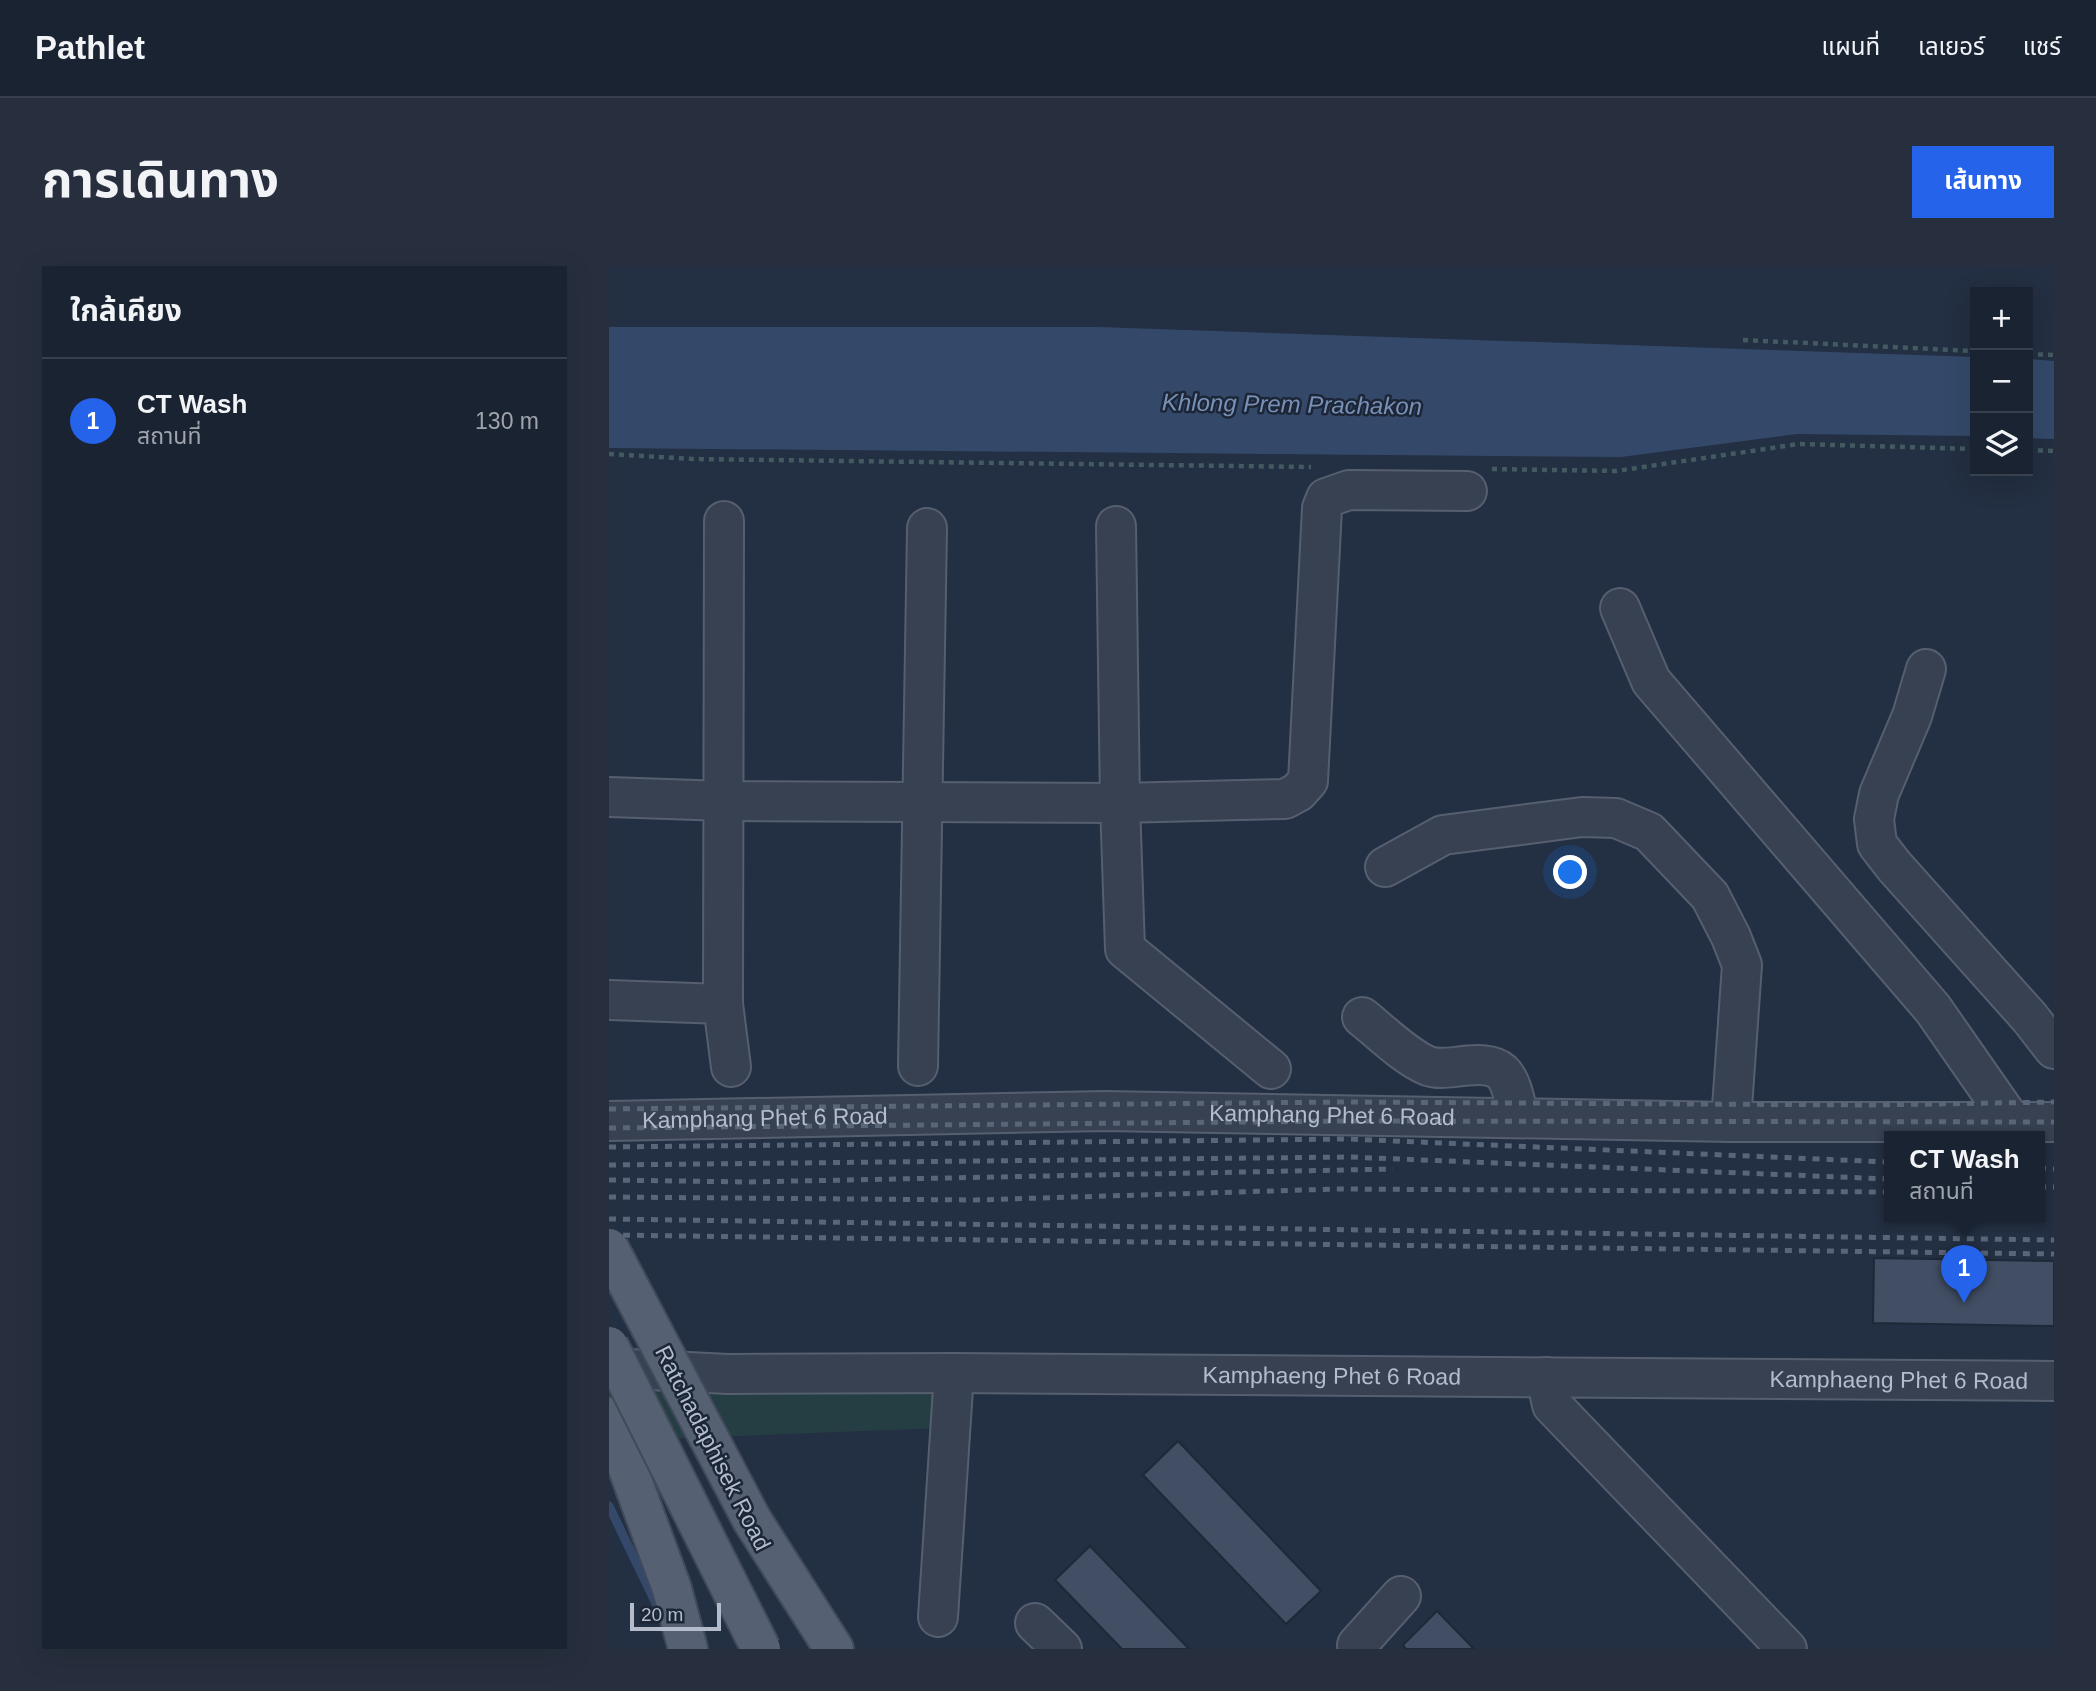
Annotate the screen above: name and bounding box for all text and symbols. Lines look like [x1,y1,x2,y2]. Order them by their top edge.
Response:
text: Pathlet [35,29,145,66]
text: แผนที่ [1822,33,1880,60]
text: เลเยอร์ [1918,33,1985,60]
text: แชร์ [2023,33,2061,60]
button: เส้นทาง [1912,146,2054,218]
text: การเดินทาง [42,153,279,207]
map controls [1970,287,2033,476]
button: + [1970,287,2033,350]
text: ใกล้เคียง [70,294,182,327]
button: − [1970,350,2033,413]
water label: Khlong Prem Prachakon [1162,388,1422,420]
text: CT Wash [137,389,247,419]
text: 1 [87,408,99,434]
text: 130 m [475,408,539,434]
button: layers [1970,413,2033,476]
text: สถานที่ [137,423,201,449]
your location [1553,855,1587,889]
street label: Kamphang Phet 6 Road [1209,1100,1455,1130]
street label: Kamphang Phet 6 Road [642,1102,888,1133]
popup [1884,1131,2045,1222]
text: CT Wash [1909,1144,2020,1174]
text: สถานที่ [1909,1178,1974,1204]
pin: 1 [1941,1245,1987,1303]
street label: Ratchadaphisek Road [650,1341,776,1555]
street label: Kamphaeng Phet 6 Road [1203,1362,1461,1390]
street label: Kamphaeng Phet 6 Road [1770,1366,2028,1394]
scale bar [630,1600,721,1632]
text: 20 m [641,1604,683,1625]

